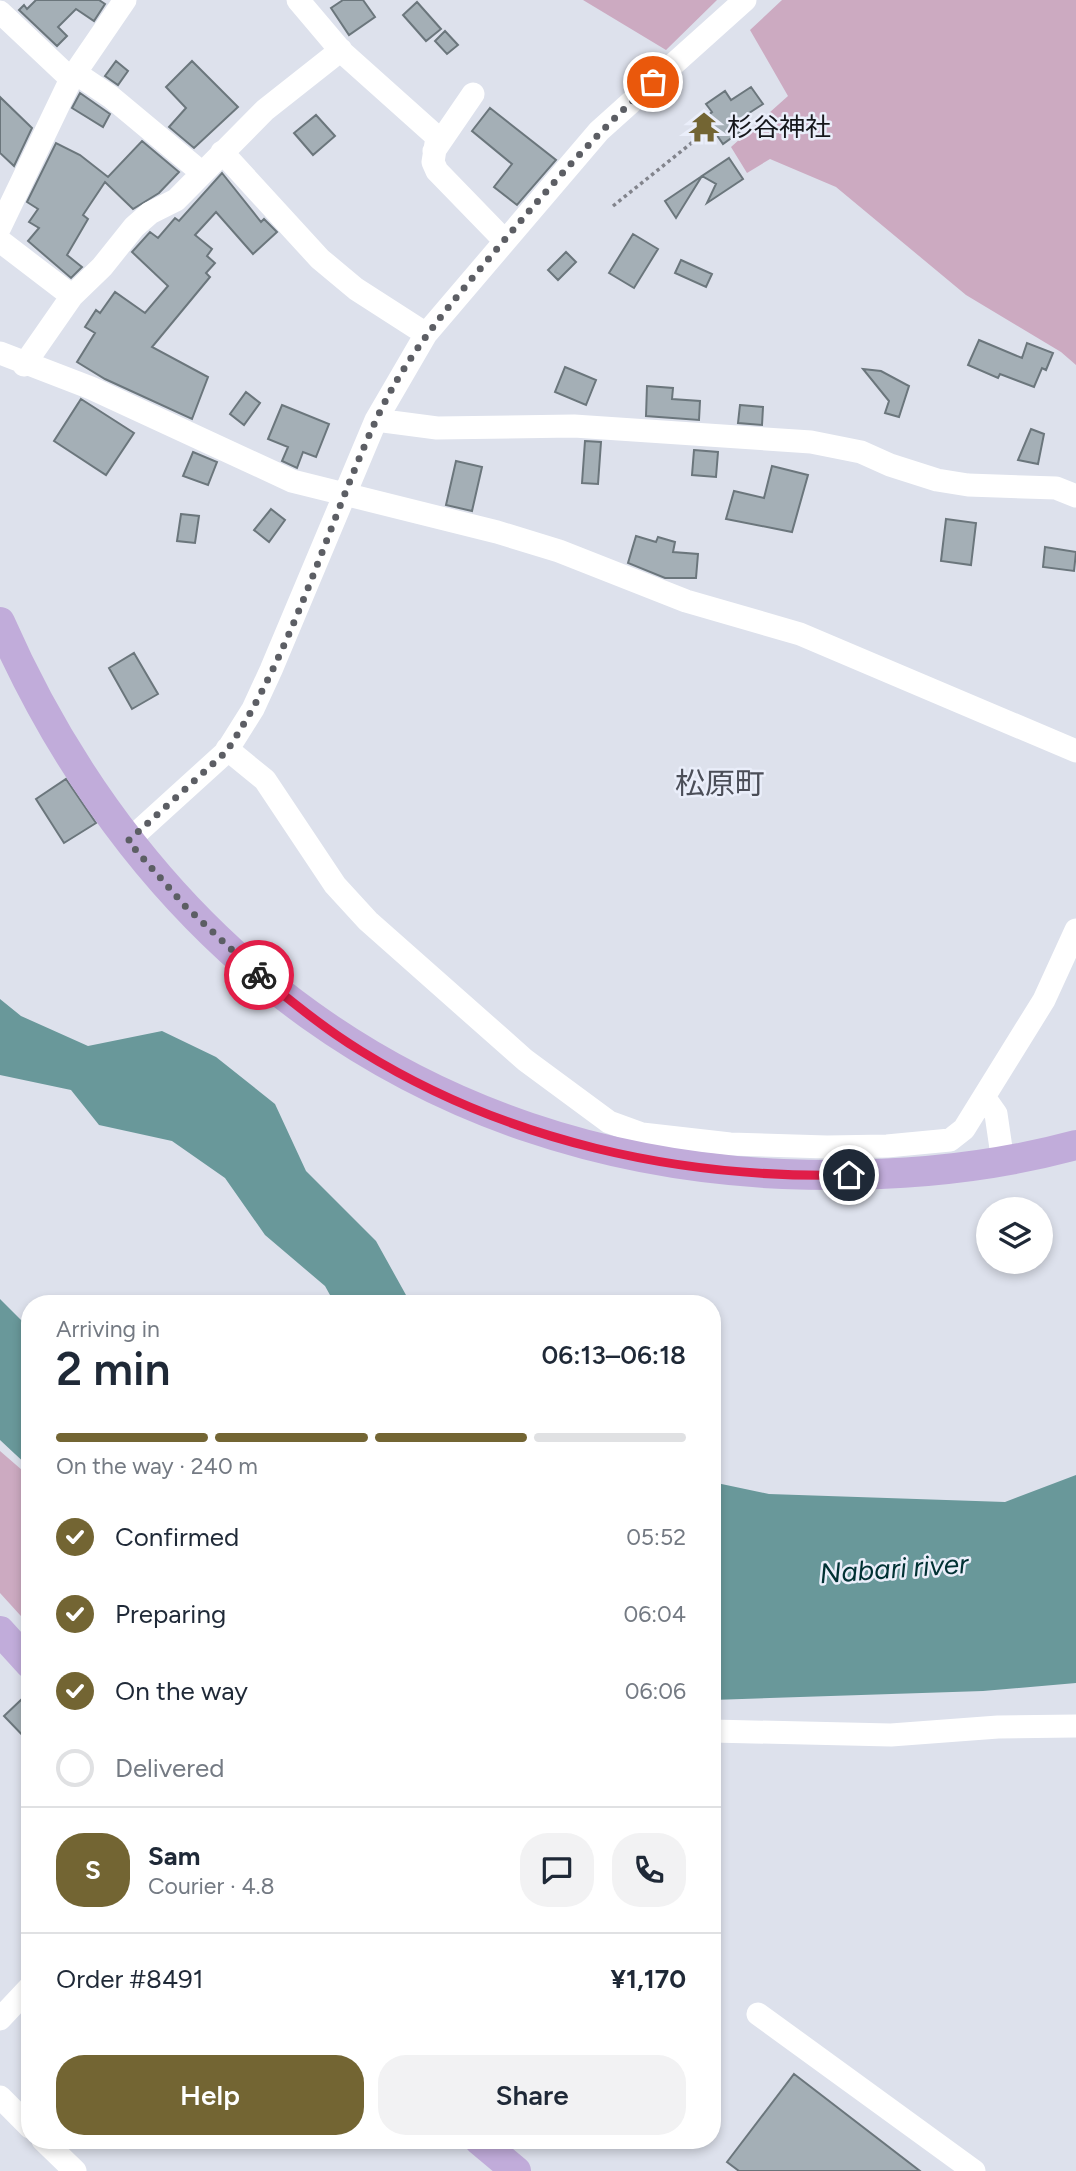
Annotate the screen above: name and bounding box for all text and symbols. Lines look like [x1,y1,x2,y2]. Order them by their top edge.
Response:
pin [623,52,683,112]
icon: bag [634,63,672,101]
temple icon: 杉谷神社 [687,110,721,144]
place label: 杉谷神社 [727,111,831,143]
district label: 松原町 [675,765,765,802]
courier [224,940,294,1010]
icon: bike [240,956,278,994]
pin [819,1145,879,1205]
icon: home [830,1156,868,1194]
map controls [976,1197,1053,1274]
button: layers [976,1197,1053,1274]
text: Arriving in [56,1315,160,1343]
text: 06:13–06:18 [542,1339,686,1371]
text: 2 min [56,1341,171,1397]
text: On the way · 240 m [56,1452,258,1480]
icon: check [56,1518,94,1556]
text: Confirmed [115,1521,239,1553]
text: 05:52 [626,1523,686,1551]
water label: Nabari river [818,1546,971,1590]
icon: check [56,1595,94,1633]
text: Preparing [115,1598,226,1630]
text: 06:04 [623,1600,686,1628]
icon: check [56,1672,94,1710]
text: On the way [115,1675,248,1707]
text: 06:06 [625,1677,686,1705]
text: Delivered [115,1752,224,1784]
button: chat [520,1833,594,1907]
button: phone [612,1833,686,1907]
text: Sam [148,1840,200,1872]
text: S [85,1854,101,1886]
text: Courier · 4.8 [148,1872,275,1900]
text: Order #8491 [56,1963,204,1995]
text: ¥1,170 [611,1963,686,1995]
button: Help [56,2055,364,2135]
button: Share [378,2055,686,2135]

